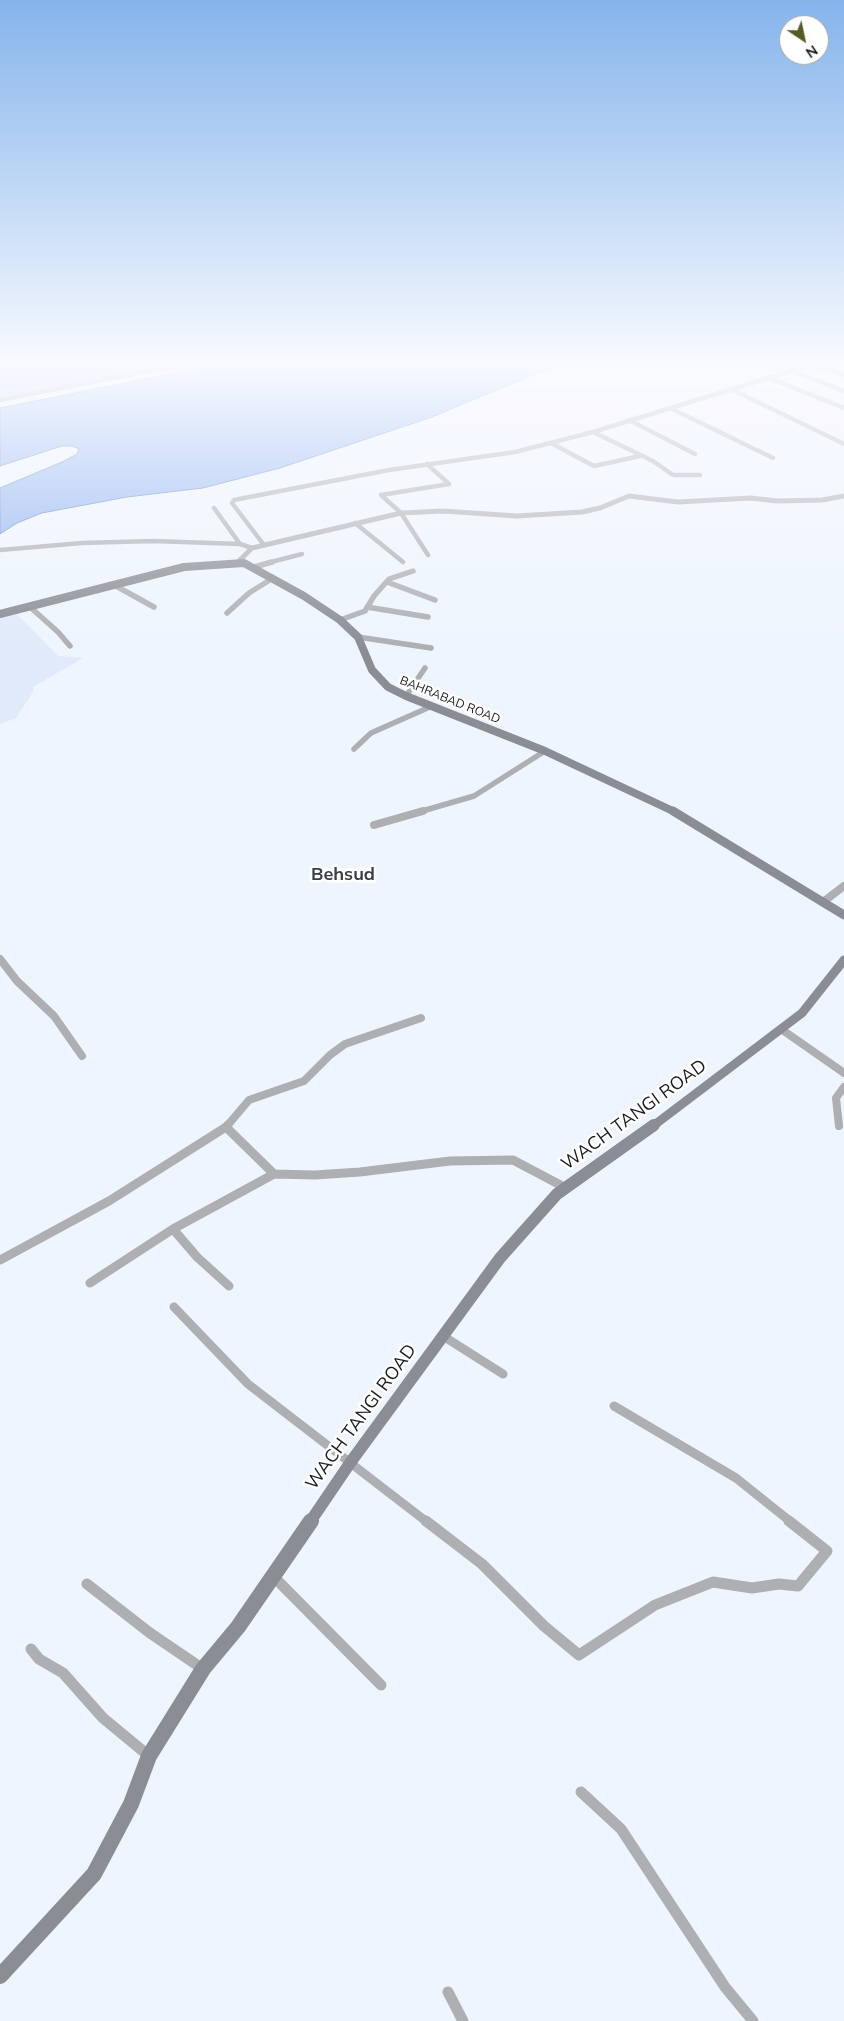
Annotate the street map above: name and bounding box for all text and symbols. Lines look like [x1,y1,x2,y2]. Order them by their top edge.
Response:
north arrow [779,15,829,65]
text: N [802,41,821,62]
street label: BAHRABAD ROAD [398,673,502,727]
district label: Behsud [311,864,375,886]
street label: WACH TANGI ROAD [557,1055,711,1175]
street label: WACH TANGI ROAD [301,1340,421,1494]

